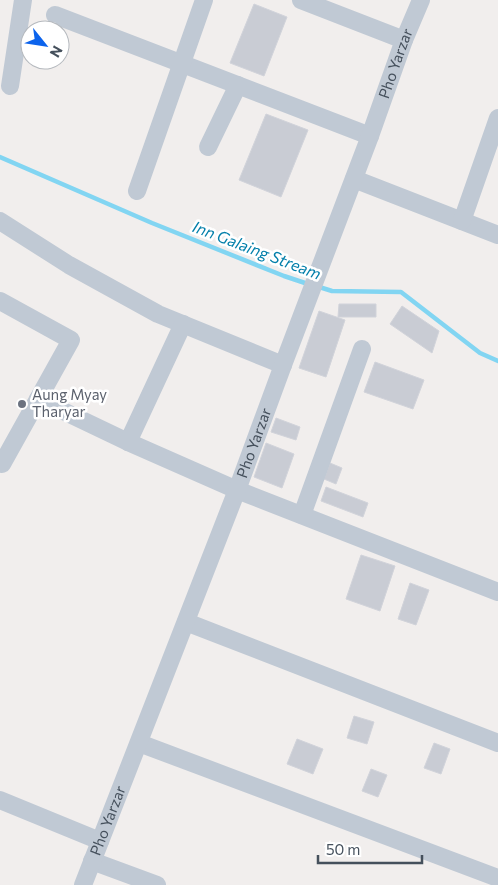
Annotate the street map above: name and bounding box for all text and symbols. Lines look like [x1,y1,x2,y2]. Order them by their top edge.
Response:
north arrow [20,20,70,70]
street label: Pho Yarzar [374,25,416,101]
text: N [47,43,67,61]
water label: Inn Galaing Stream [190,216,324,283]
place label: Aung Myay Tharyar [32,385,107,420]
marker: Aung Myay Tharyar [16,398,28,410]
street label: Pho Yarzar [232,405,274,480]
street label: Pho Yarzar [85,783,129,858]
scale bar [318,832,422,864]
text: 50 m [326,840,360,858]

